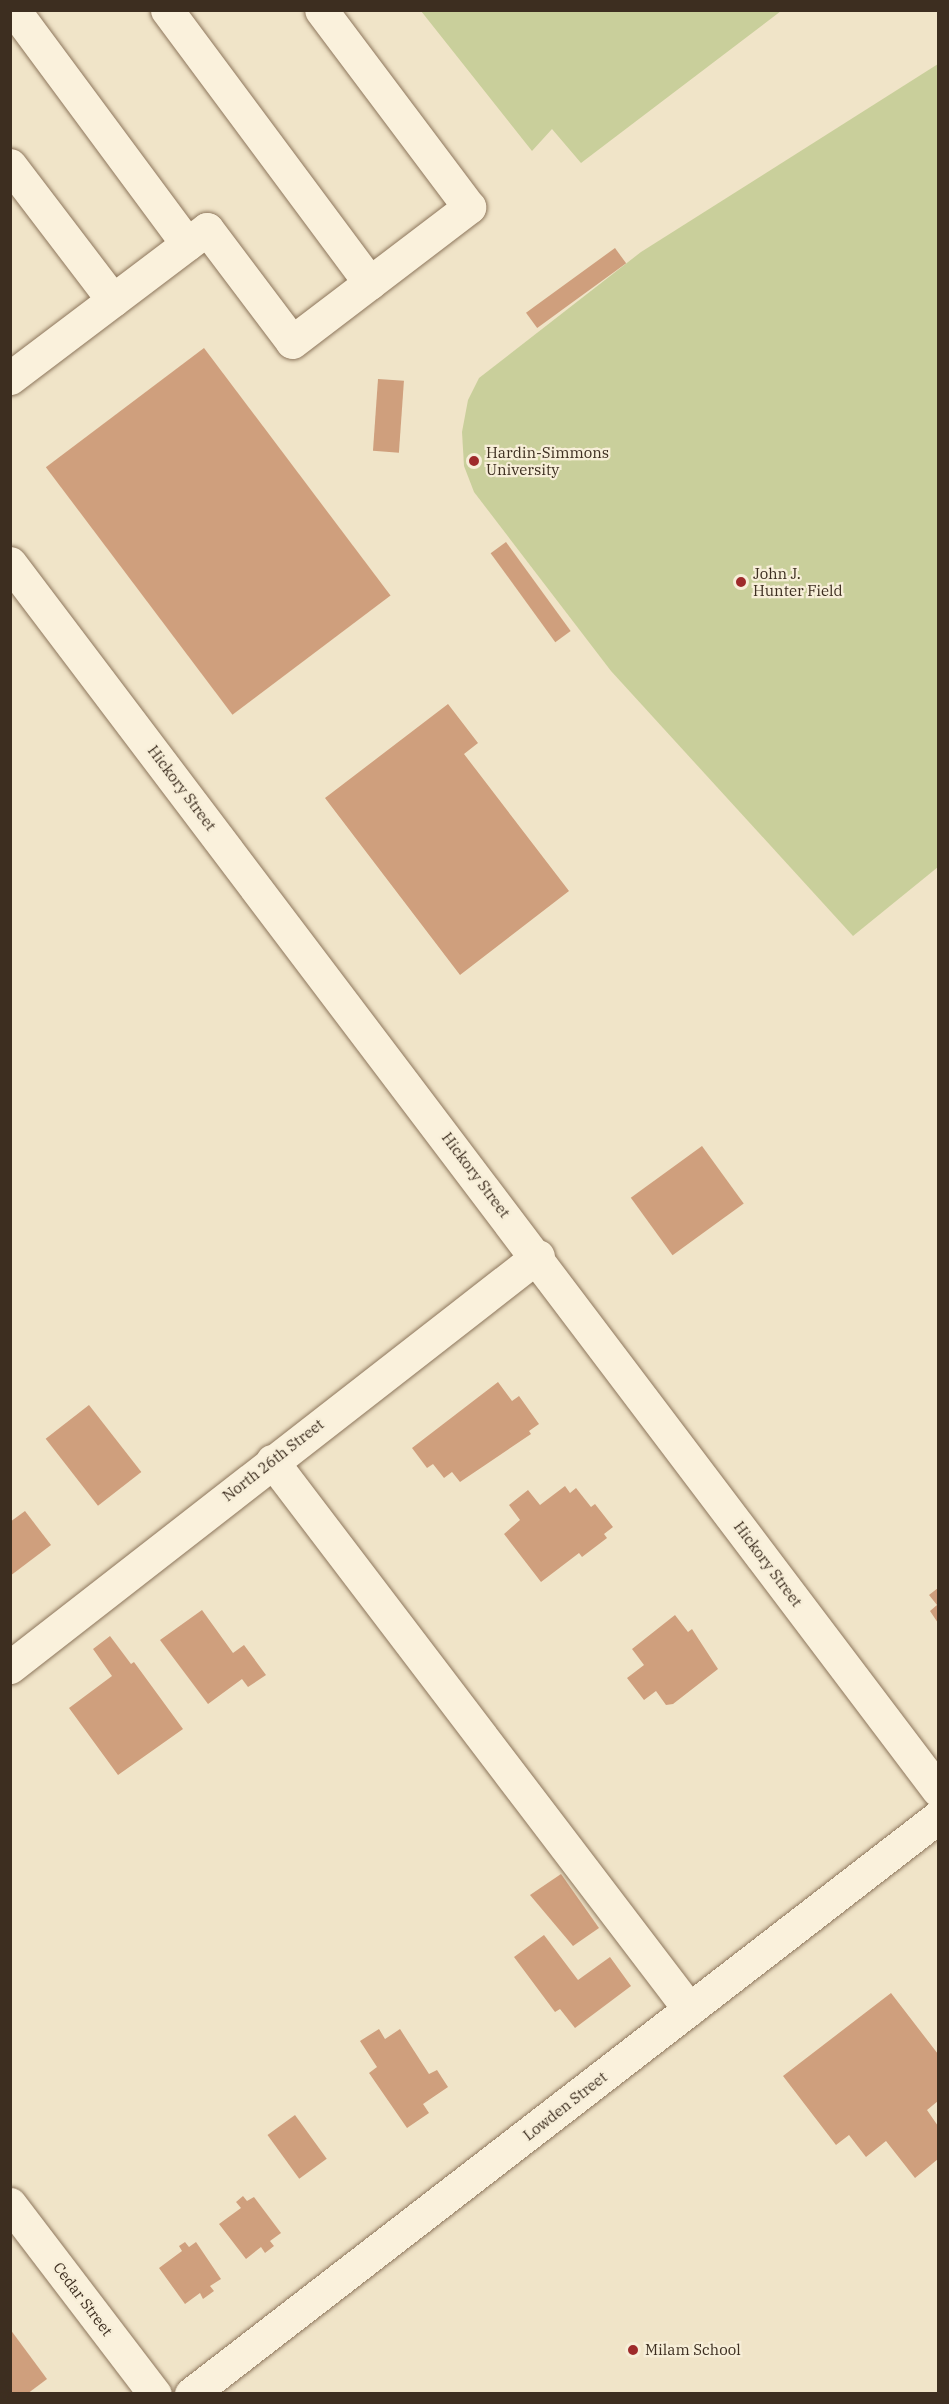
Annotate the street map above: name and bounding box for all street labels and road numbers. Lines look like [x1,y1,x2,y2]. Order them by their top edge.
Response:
street label: Hickory Street [144,742,220,834]
street label: Hickory Street [438,1129,514,1221]
street label: North 26th Street [219,1415,327,1505]
street label: Hickory Street [730,1518,806,1610]
street label: Lowden Street [520,2068,610,2144]
street label: Cedar Street [50,2259,116,2339]

